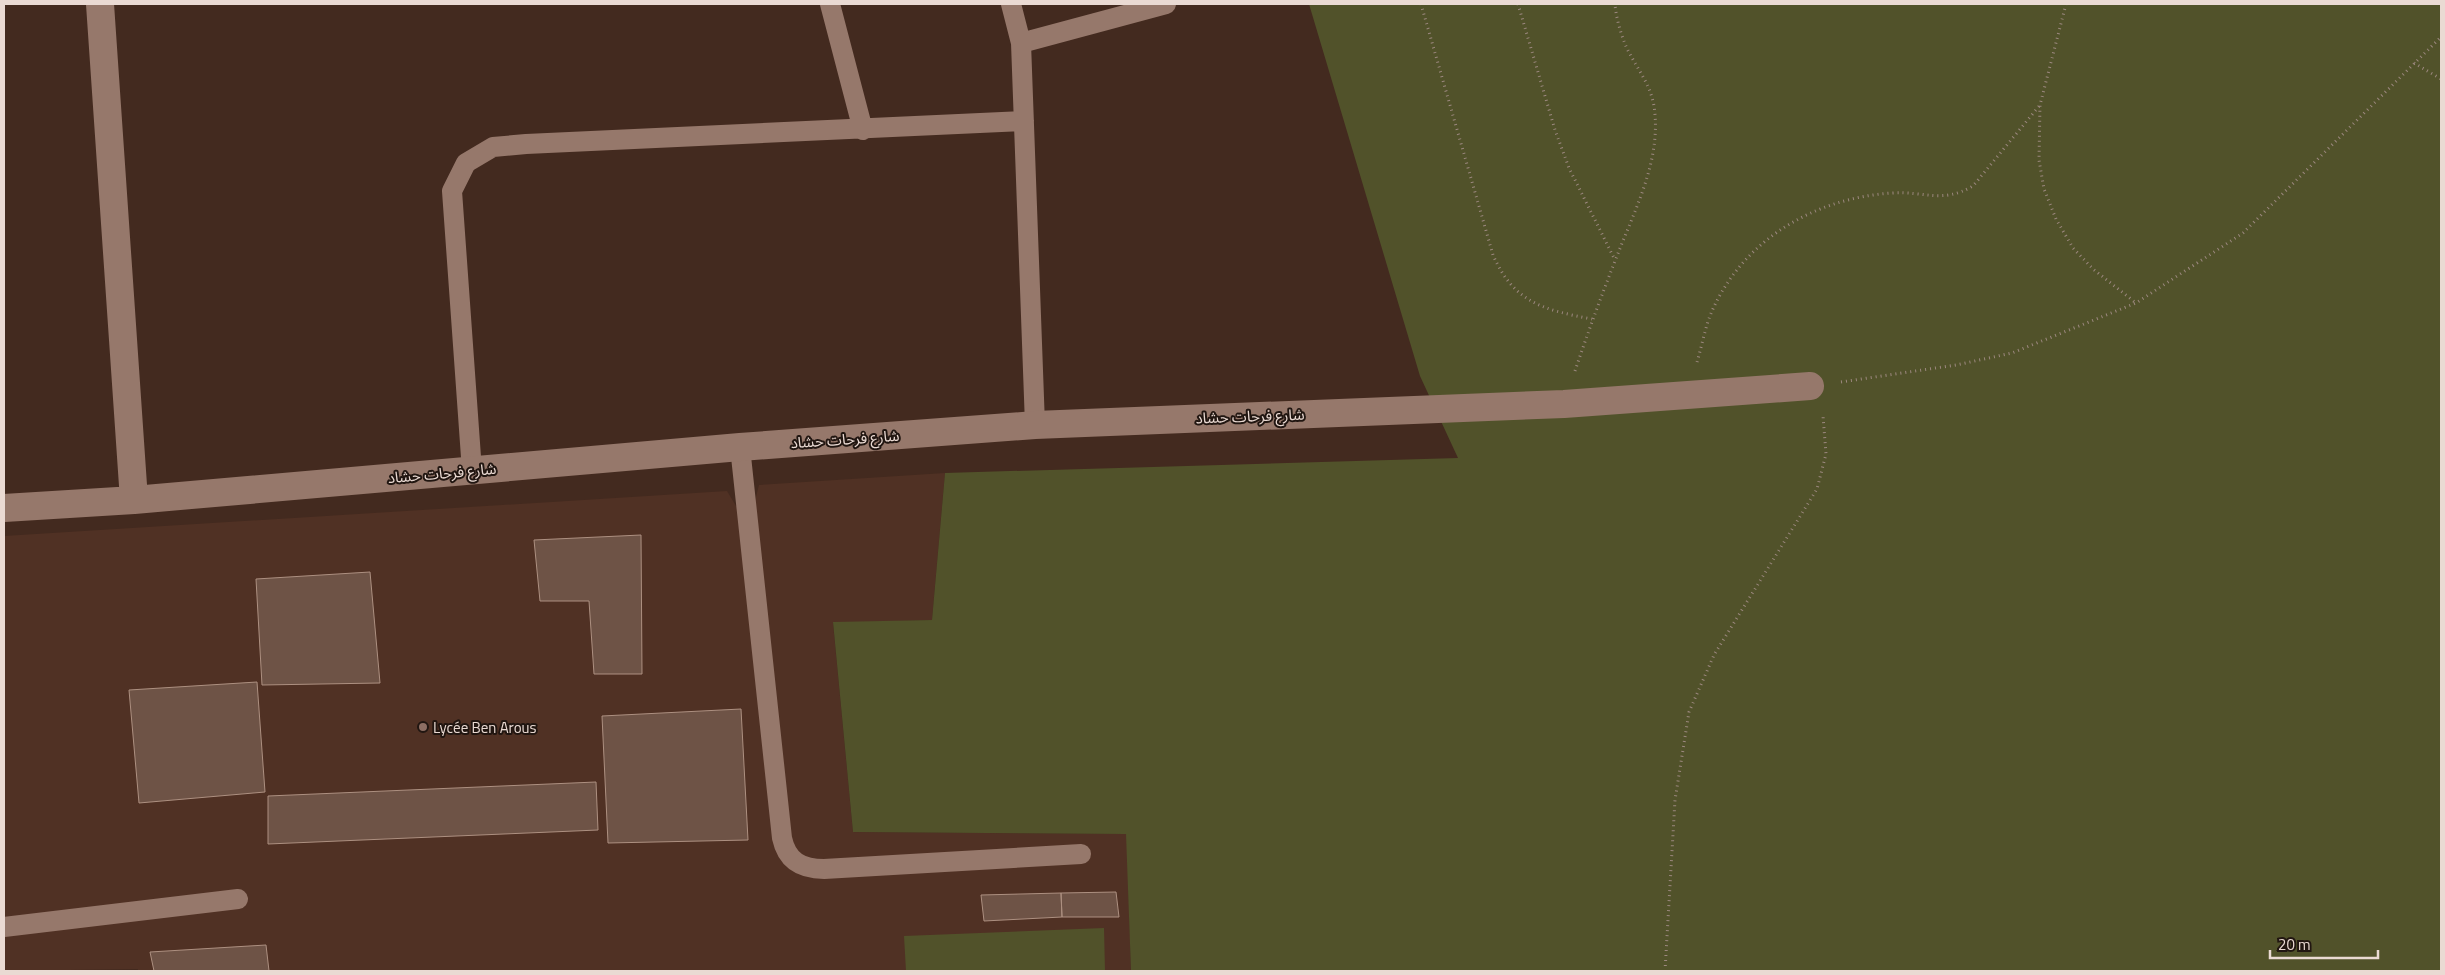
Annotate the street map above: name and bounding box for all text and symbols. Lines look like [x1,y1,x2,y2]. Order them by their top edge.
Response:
street label: شارع فرحات حشاد [1195,403,1305,430]
street label: شارع فرحات حشاد [790,424,901,455]
street label: شارع فرحات حشاد [387,457,498,490]
place label: Lycée Ben Arous [433,716,537,739]
marker: Lycée Ben Arous [417,721,429,733]
scale bar [2270,928,2378,960]
text: 20 m [2278,933,2311,956]

